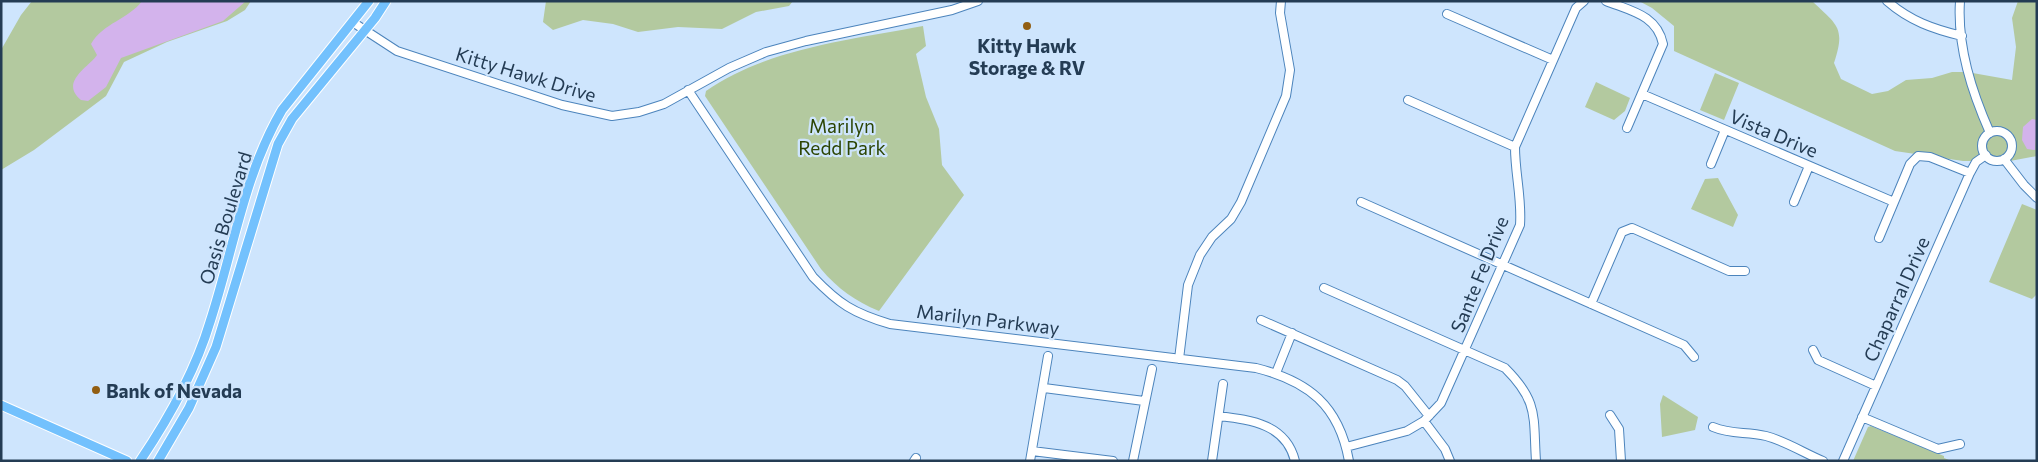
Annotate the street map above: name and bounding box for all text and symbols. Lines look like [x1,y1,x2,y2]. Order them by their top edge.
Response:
marker: Kitty Hawk Storage & RV [1021,20,1033,32]
place label: Kitty Hawk Storage & RV [969,34,1086,79]
street label: Kitty Hawk Drive [453,42,599,106]
street label: Vista Drive [1726,104,1822,162]
park label: Marilyn Redd Park [798,114,886,159]
street label: Oasis Boulevard [194,149,256,287]
street label: Sante Fe Drive [1445,213,1513,335]
street label: Chaparral Drive [1858,233,1934,365]
street label: Marilyn Parkway [915,299,1061,339]
place label: Bank of Nevada [106,379,242,402]
marker: Bank of Nevada [90,384,102,396]

